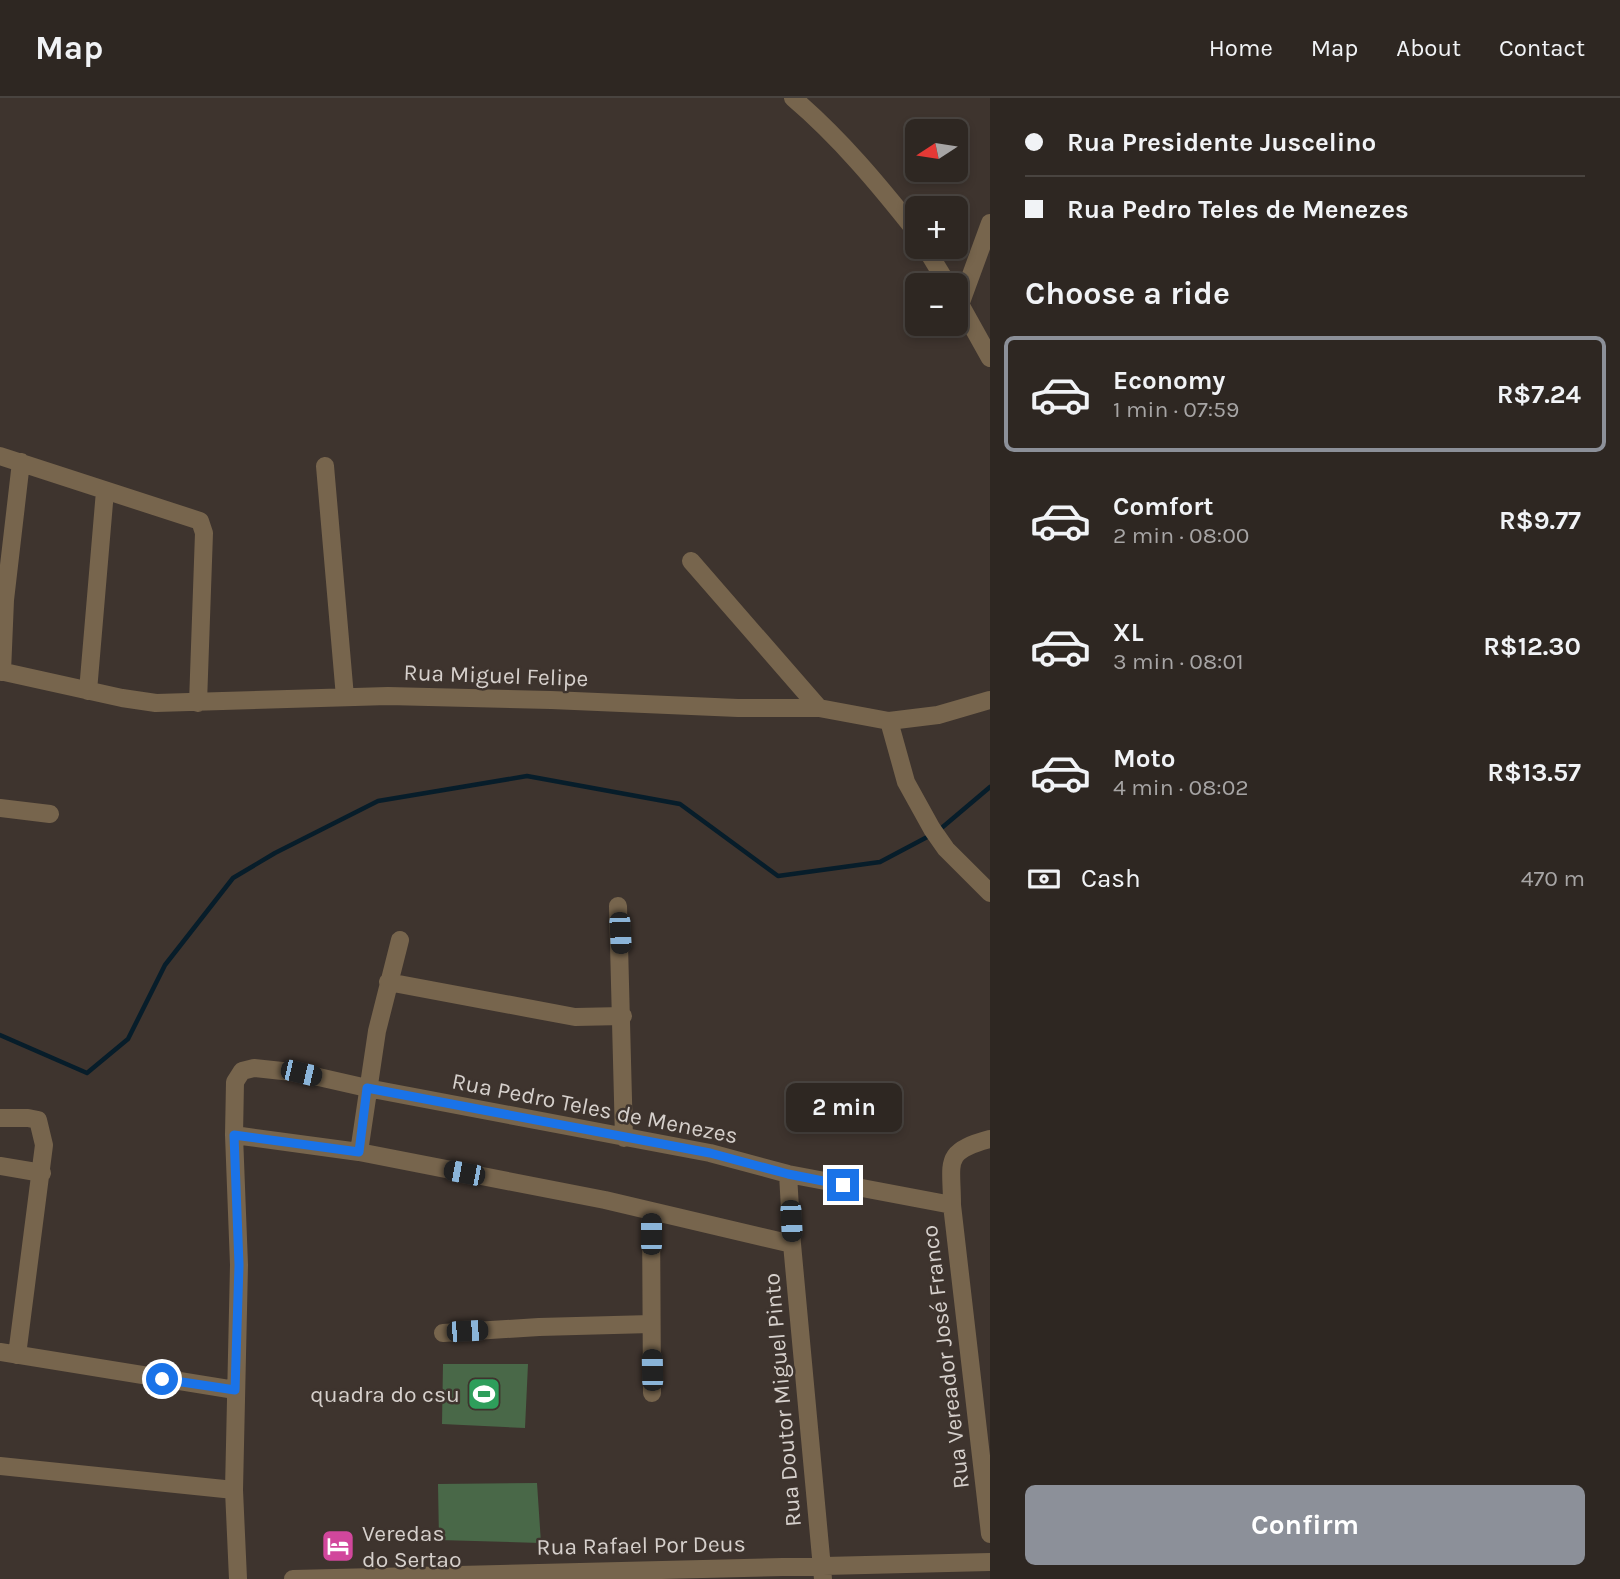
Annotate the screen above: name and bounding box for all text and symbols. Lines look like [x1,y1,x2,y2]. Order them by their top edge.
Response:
text: Map [35,29,103,67]
text: Home [1209,34,1273,62]
text: Map [1311,34,1358,62]
text: About [1396,34,1461,62]
text: Contact [1499,34,1585,62]
north arrow [905,119,968,182]
map controls [905,119,968,336]
text: Rua Presidente Juscelino [1067,127,1376,158]
text: Rua Pedro Teles de Menezes [1067,194,1409,225]
button: + [905,196,968,259]
button: − [905,273,968,336]
text: Choose a ride [1025,275,1230,312]
icon: car [1029,363,1092,426]
text: Economy [1113,365,1225,396]
text: R$7.24 [1497,379,1581,410]
text: 1 min · 07:59 [1113,396,1239,423]
icon: car [1029,489,1092,552]
text: Comfort [1113,491,1214,522]
text: R$9.77 [1499,505,1581,536]
text: 2 min · 08:00 [1113,522,1249,549]
icon: car [1029,615,1092,678]
text: XL [1113,617,1144,648]
text: R$12.30 [1483,631,1581,662]
text: 3 min · 08:01 [1113,648,1244,675]
street label: Rua Miguel Felipe [403,659,589,692]
icon: car [1029,741,1092,804]
text: Moto [1113,743,1175,774]
text: R$13.57 [1487,757,1581,788]
text: 4 min · 08:02 [1113,774,1249,801]
icon: cash [1025,860,1063,898]
text: Cash [1081,863,1141,894]
text: 470 m [1521,865,1585,892]
car [609,911,632,955]
car [279,1058,324,1088]
street label: Rua Pedro Teles de Menezes [450,1067,740,1149]
callout: 2 min [785,1084,901,1132]
text: 2 min [812,1094,876,1121]
car [442,1159,487,1187]
route end [827,1169,859,1201]
car [780,1199,803,1243]
car [641,1213,662,1255]
street label: Rua Vereador José Franco [916,1224,975,1490]
street label: Rua Doutor Miguel Pinto [758,1272,807,1528]
car [446,1319,489,1343]
car [642,1349,663,1391]
route start [146,1363,178,1395]
sports icon: quadra do csu [465,1375,503,1413]
place label: quadra do csu [310,1381,460,1408]
button: Confirm [1025,1485,1585,1565]
place label: Veredas do Sertao [362,1520,462,1573]
hotel icon: Veredas do Sertao [319,1527,357,1565]
street label: Rua Rafael Por Deus [536,1530,746,1561]

